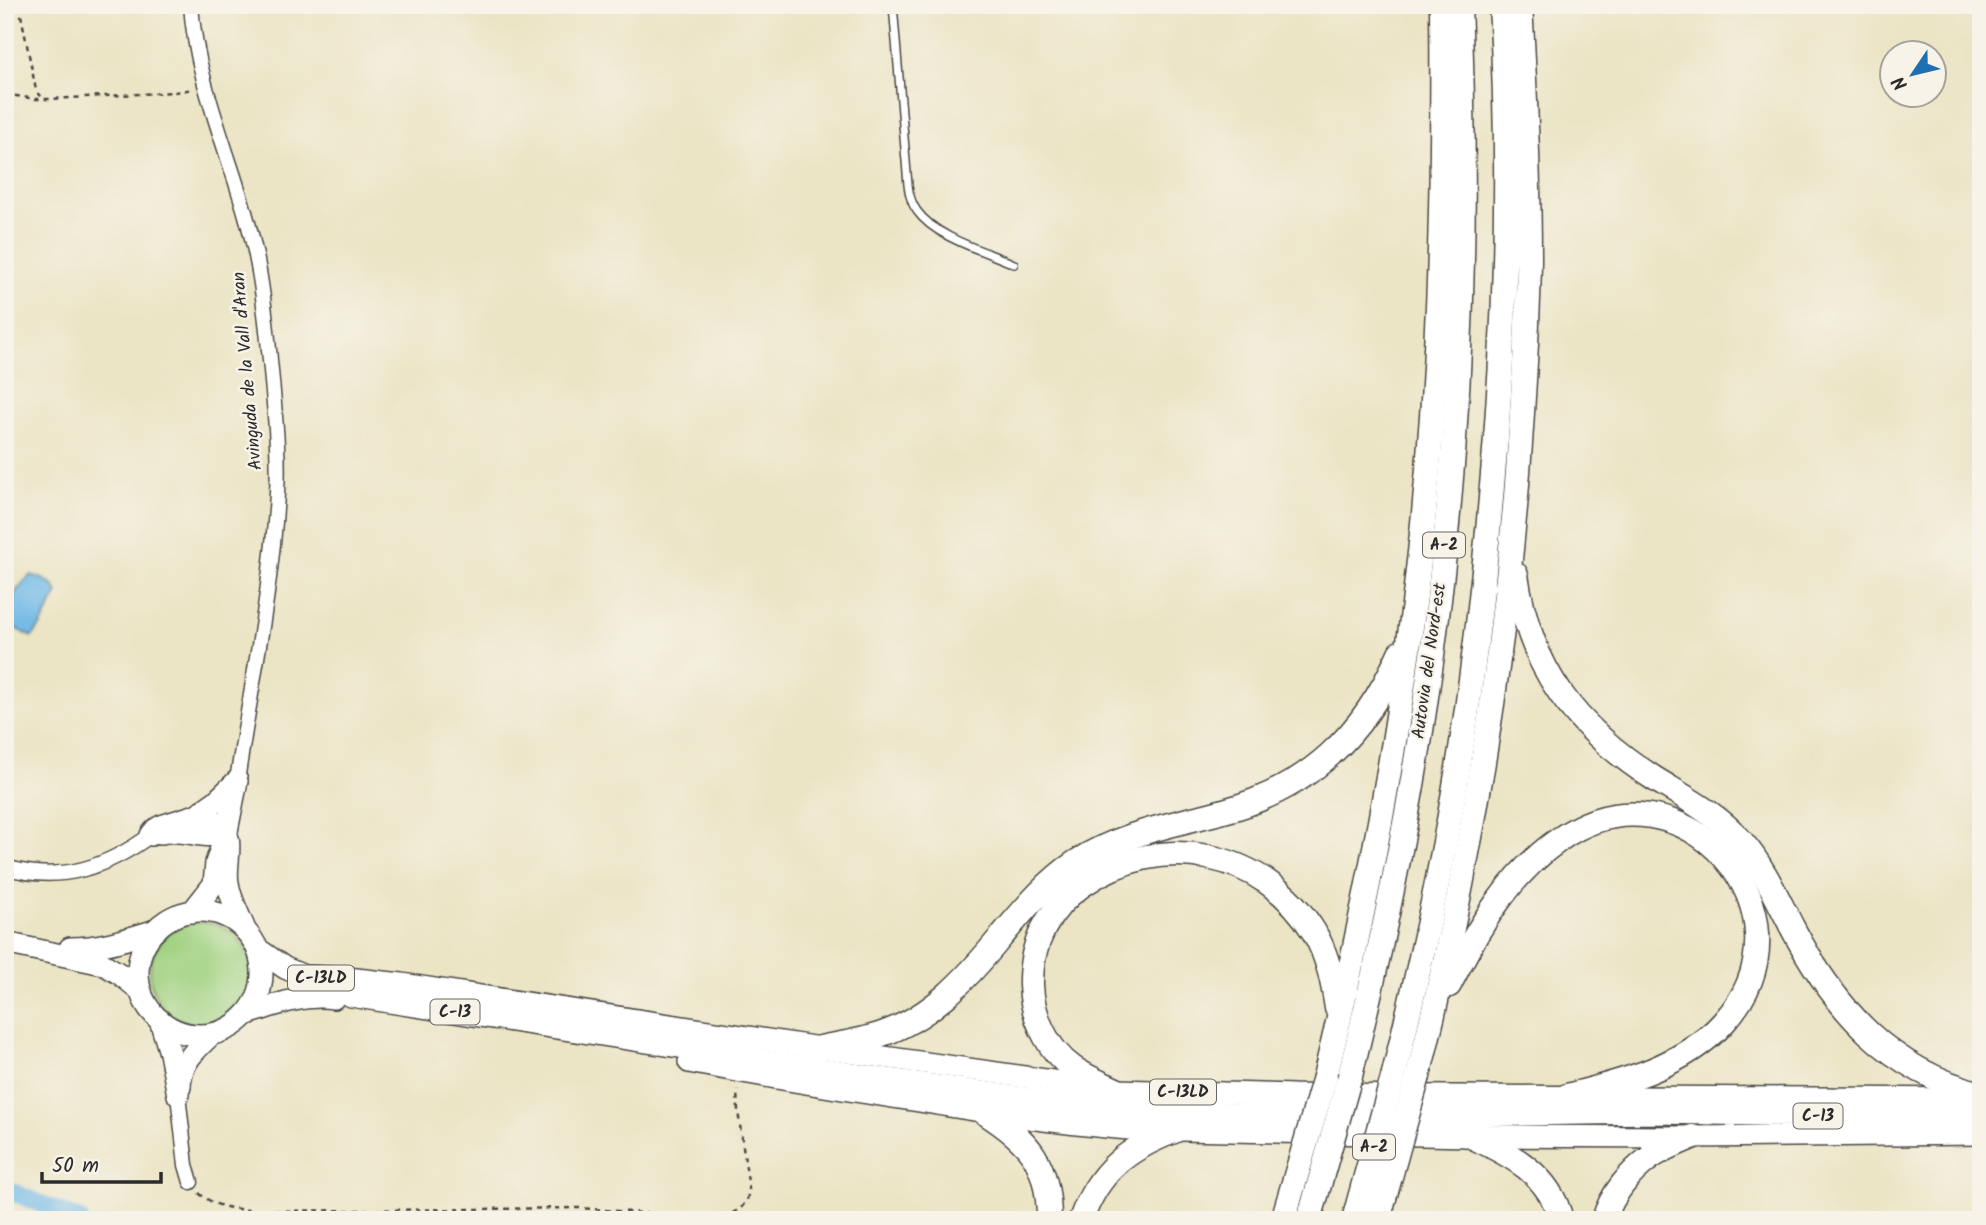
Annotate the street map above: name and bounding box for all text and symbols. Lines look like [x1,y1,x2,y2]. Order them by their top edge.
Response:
north arrow [1878,38,1948,108]
text: N [1885,69,1916,96]
street label: Avinguda de la Vall d'Aran [225,270,271,472]
road number: A-2 [1423,532,1465,558]
street label: Autovia del Nord-est [1405,580,1455,741]
road number: C-13LD [288,966,354,990]
road number: C-13 [430,1000,480,1024]
road number: C-13LD [1150,1080,1216,1104]
road number: C-13 [1794,1104,1842,1128]
road number: A-2 [1353,1134,1395,1160]
scale bar [42,1141,161,1185]
text: 50 m [52,1150,99,1183]

